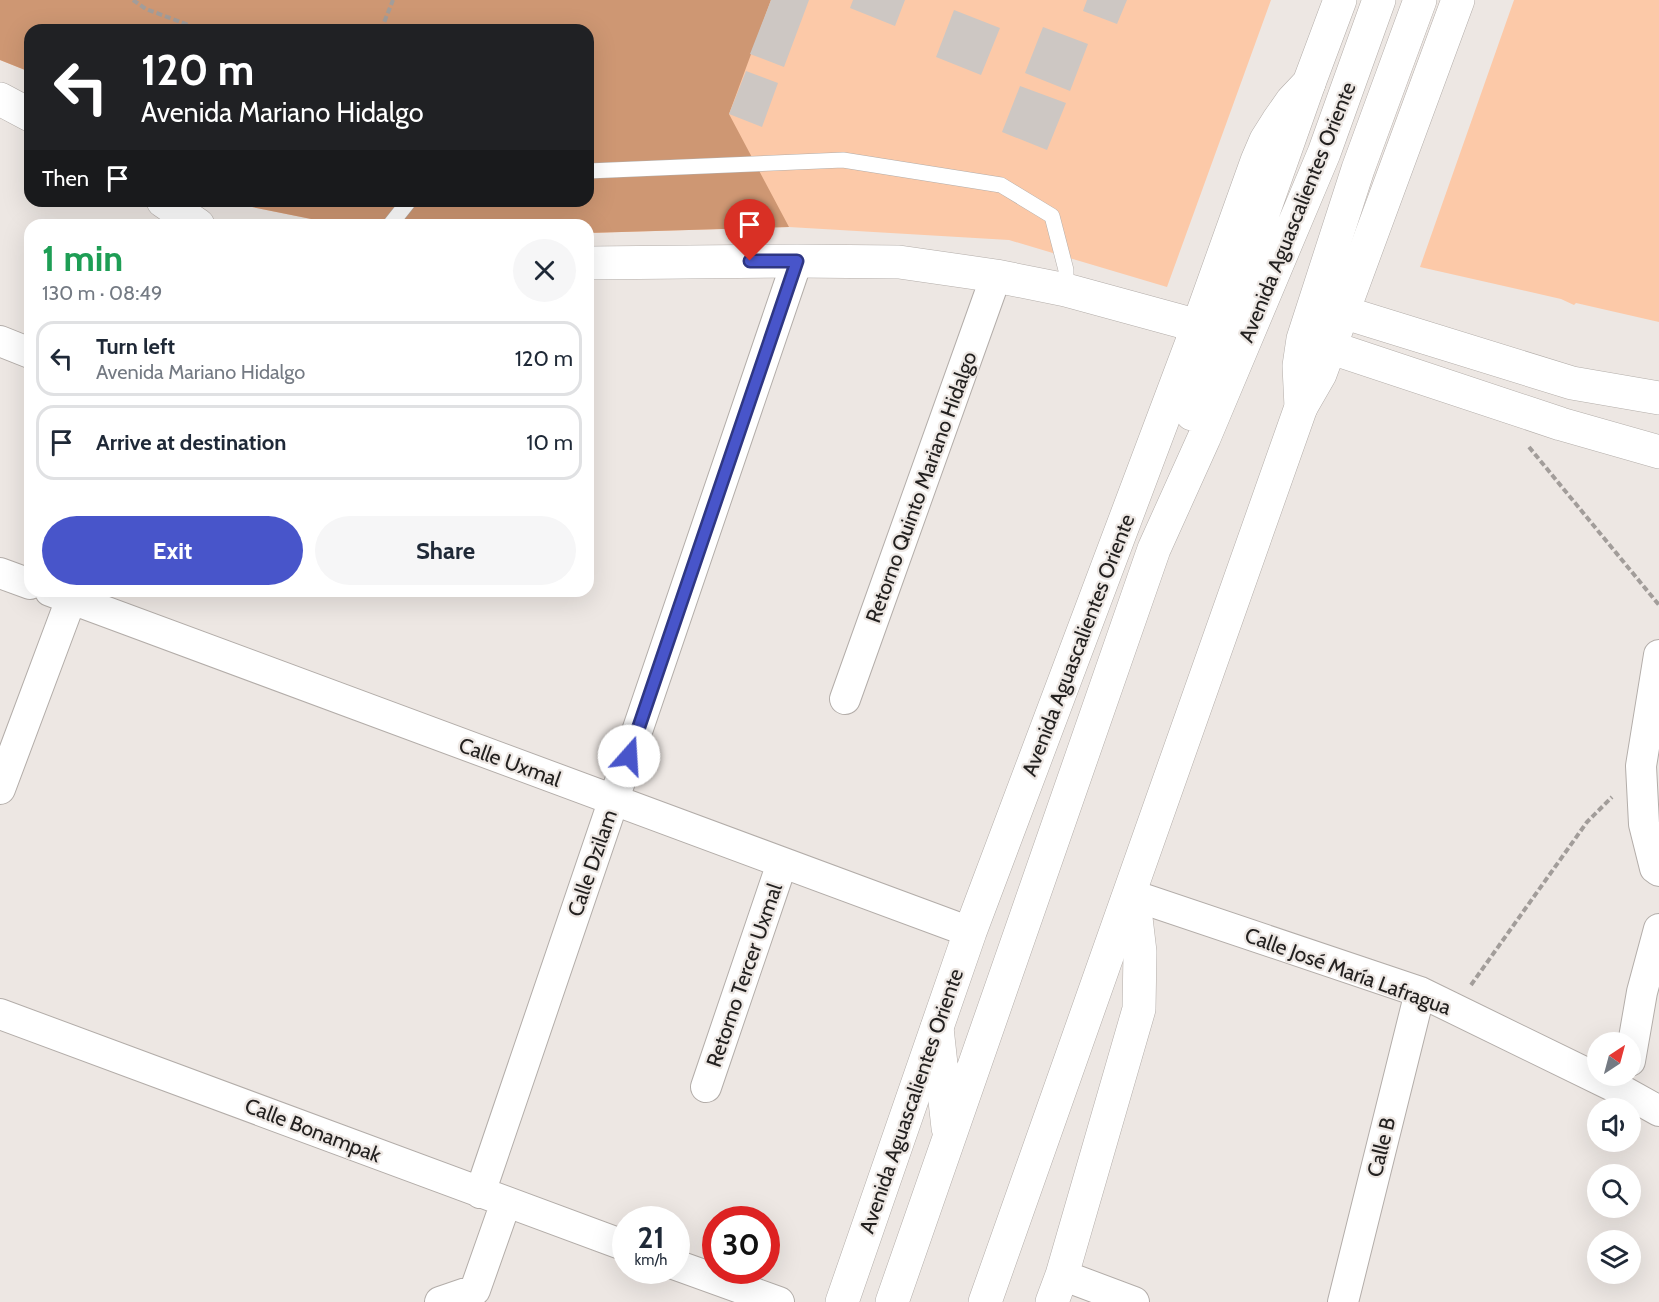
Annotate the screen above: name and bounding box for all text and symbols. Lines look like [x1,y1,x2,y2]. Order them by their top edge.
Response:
text: 120 m [141,44,254,96]
icon: left [42,48,120,126]
street label: Avenida Aguascalientes Oriente [1233,78,1361,346]
text: Avenida Mariano Hidalgo [141,96,424,129]
icon: arrive [101,162,134,195]
text: Then [42,165,89,192]
pin [724,199,775,261]
icon: arrive [733,208,766,241]
text: 1 min [42,236,123,280]
button: close [513,239,576,302]
text: 130 m · 08:49 [42,281,162,305]
text: Turn left [96,333,175,360]
icon: left [45,342,78,375]
text: 120 m [515,345,573,372]
street label: Retorno Quinto Mariano Hidalgo [860,348,982,626]
text: Avenida Mariano Hidalgo [96,360,305,384]
icon: arrive [45,426,78,459]
text: Arrive at destination [96,429,286,456]
text: 10 m [526,429,573,456]
street label: Avenida Aguascalientes Oriente [1016,510,1140,779]
button: Exit [42,516,303,585]
button: Share [315,516,576,585]
position arrow [597,724,661,788]
street label: Calle Uxmal [456,732,564,792]
street label: Calle Dzilam [562,806,622,920]
street label: Retorno Tercer Uxmal [701,880,787,1070]
street label: Calle José María Lafragua [1242,922,1454,1020]
street label: Avenida Aguascalientes Oriente [854,965,968,1237]
north arrow [1587,1032,1641,1086]
map controls [1587,1032,1641,1284]
street label: Calle Bonampak [241,1093,385,1168]
button: sound [1587,1098,1641,1152]
street label: Calle B [1362,1114,1400,1180]
button: search [1587,1164,1641,1218]
speed limit sign: 30 [702,1206,780,1284]
text: 21 [638,1219,664,1256]
button: layers [1587,1230,1641,1284]
text: km/h [635,1251,667,1269]

